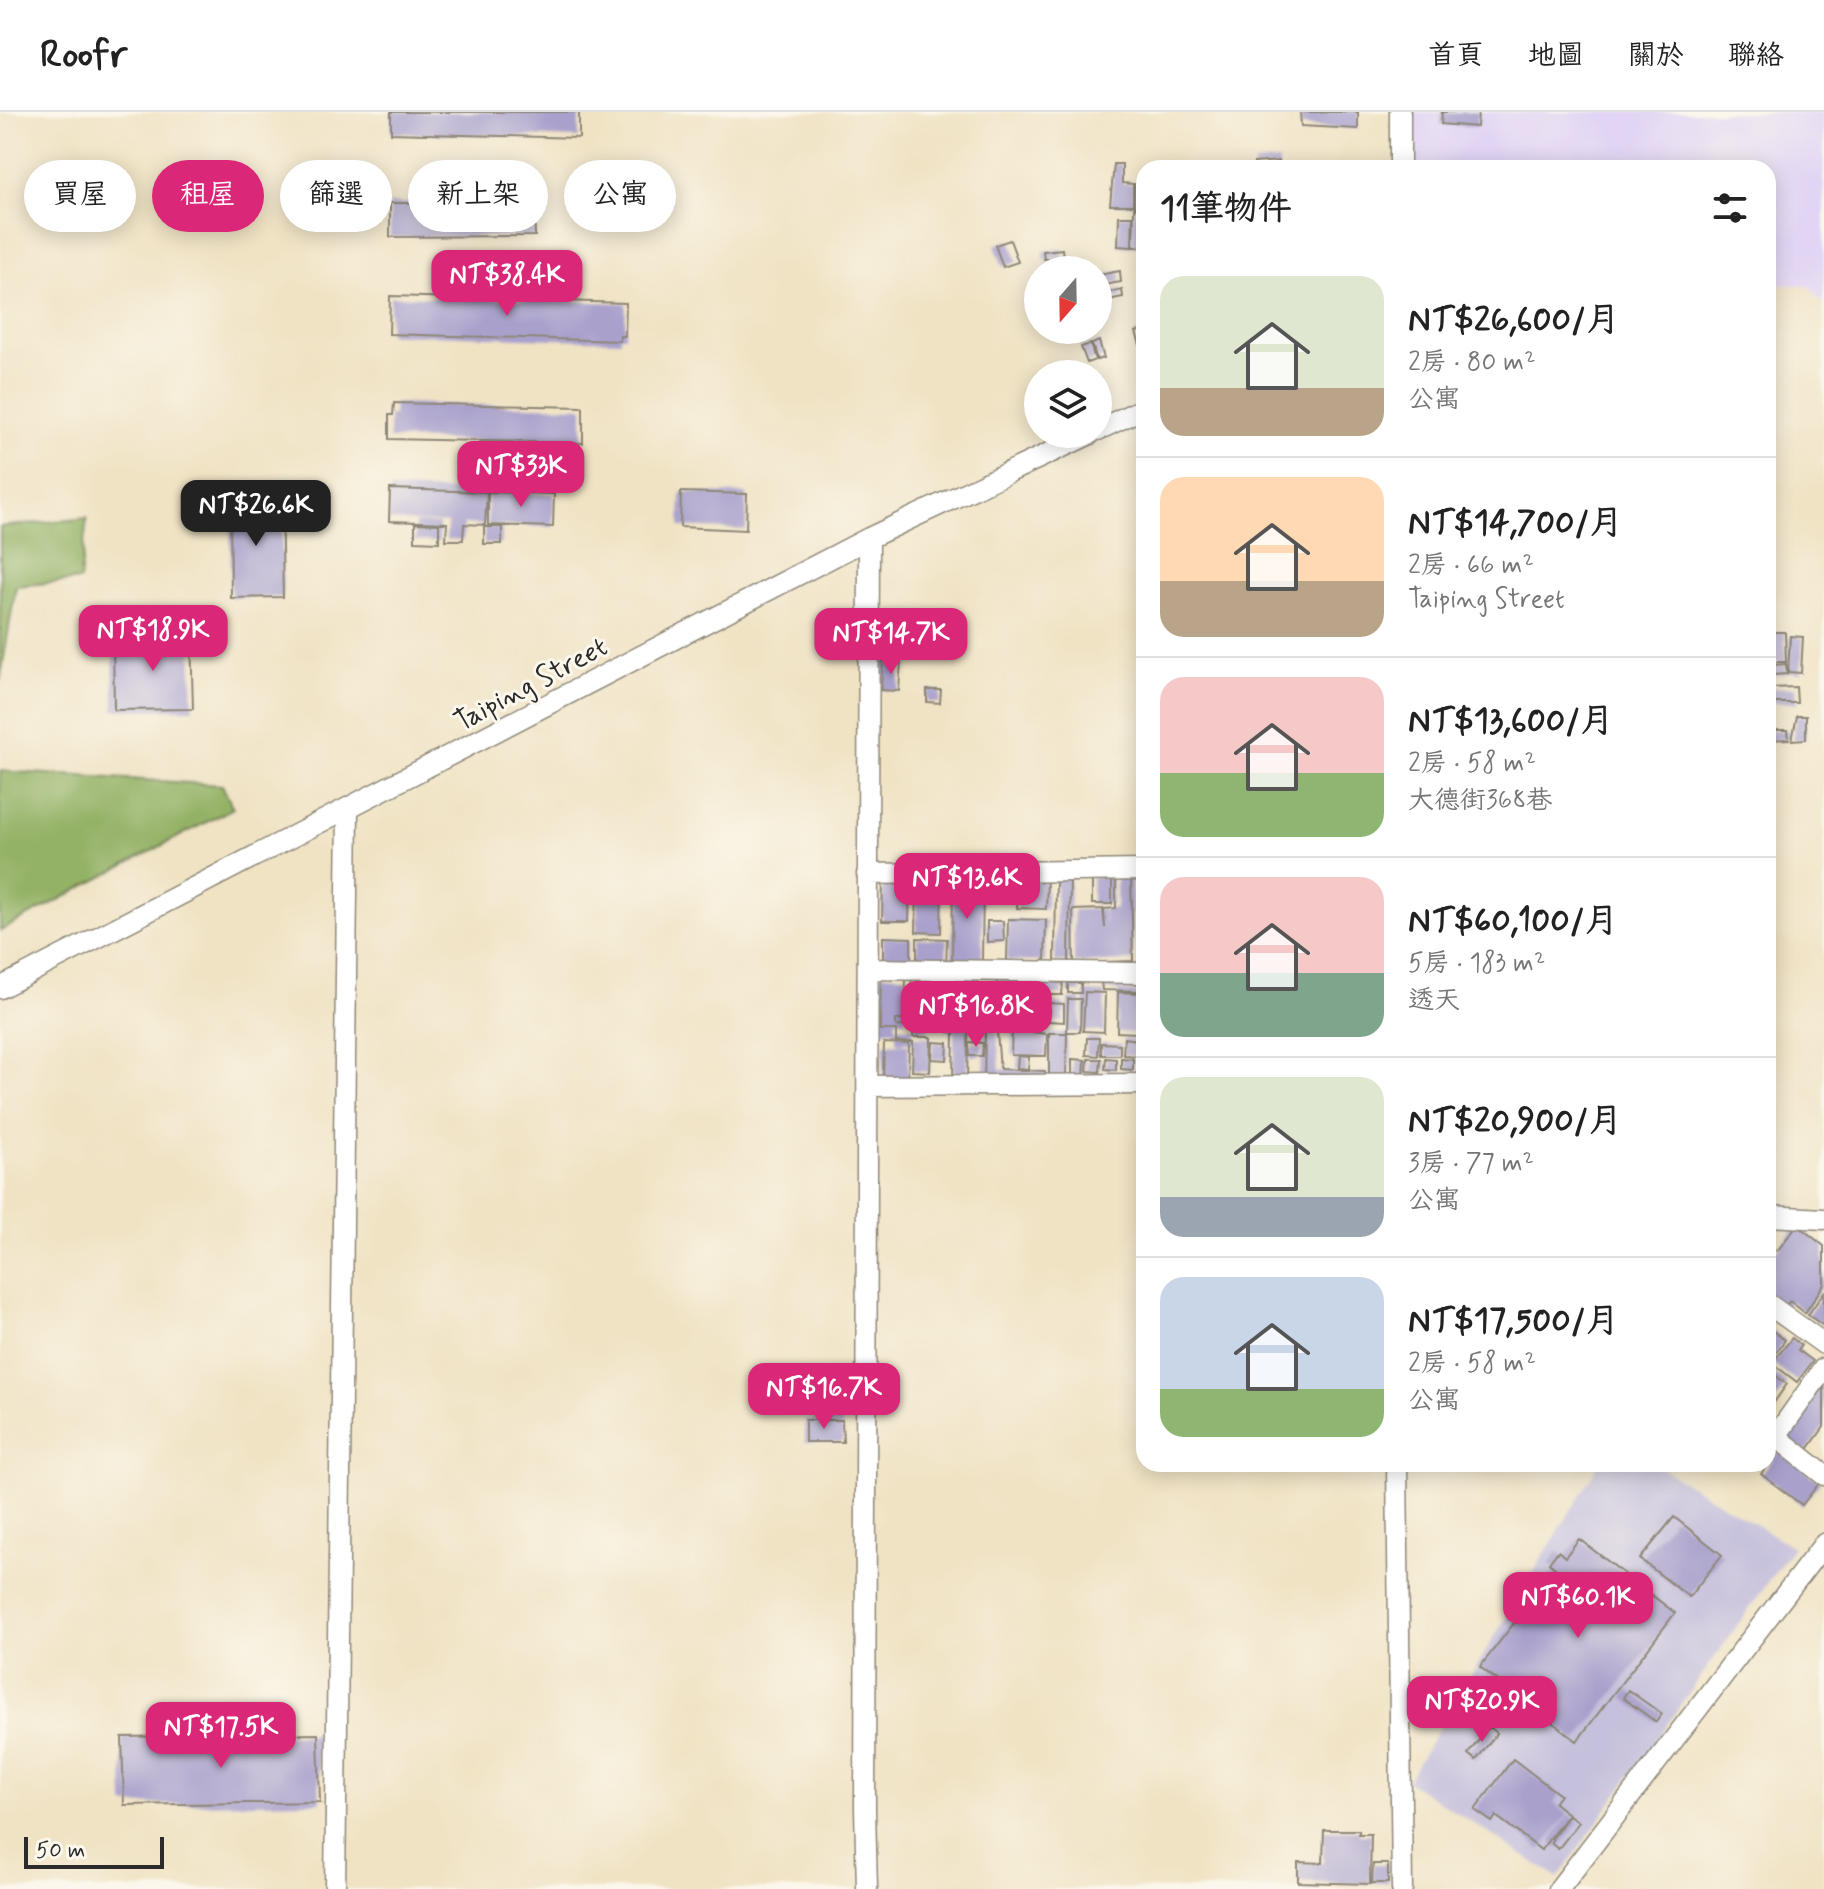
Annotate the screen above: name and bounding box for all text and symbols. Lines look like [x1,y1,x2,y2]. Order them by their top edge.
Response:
text: Roofr [40,31,127,80]
text: 首頁 [1428,38,1484,75]
text: 地圖 [1528,38,1584,75]
text: 關於 [1628,38,1684,75]
text: 聯絡 [1728,38,1784,75]
chip: 買屋 [24,160,136,232]
chip: 租屋 [152,160,264,232]
chip: 篩選 [280,160,392,232]
chip: 新上架 [408,160,548,232]
chip: 公寓 [564,160,676,232]
icon: filters [1708,186,1752,230]
text: 11筆物件 [1160,187,1292,232]
pin: NT$38.4K [424,250,590,318]
north arrow [1024,256,1112,344]
map controls [1024,256,1112,448]
text: NT$38.4K [449,259,565,293]
text: NT$26,600/月 [1408,298,1620,343]
icon: home [1224,308,1320,404]
text: 2房 · 80 m² [1408,346,1536,380]
button: layers [1024,360,1112,448]
text: 公寓 [1408,383,1460,417]
pin: NT$33K [456,441,586,509]
text: NT$33K [475,450,567,484]
pin: NT$26.6K [173,480,339,548]
text: NT$26.6K [199,489,313,523]
text: NT$14,700/月 [1408,501,1623,546]
icon: home [1224,509,1320,605]
text: 2房 · 66 m² [1408,549,1534,583]
text: Taiping Street [1408,583,1565,617]
pin: NT$18.9K [70,605,236,673]
pin: NT$14.7K [808,608,974,676]
text: NT$18.9K [97,614,209,648]
text: NT$14.7K [832,617,950,651]
street label: Taiping Street [448,629,614,741]
text: NT$13,600/月 [1408,699,1614,744]
icon: home [1224,709,1320,805]
text: 2房 · 58 m² [1408,747,1536,781]
text: 大德街368巷 [1408,784,1552,818]
pin: NT$13.6K [884,853,1050,921]
text: NT$13.6K [912,862,1022,896]
text: NT$60,100/月 [1408,899,1619,944]
icon: home [1224,909,1320,1005]
text: 5房 · 183 m² [1408,947,1545,981]
pin: NT$16.8K [893,981,1059,1049]
text: 透天 [1408,984,1460,1018]
text: NT$16.8K [919,990,1033,1024]
text: NT$20,900/月 [1408,1099,1622,1144]
icon: home [1224,1109,1320,1205]
text: 3房 · 77 m² [1408,1147,1534,1181]
text: 公寓 [1408,1184,1460,1218]
text: NT$17,500/月 [1408,1299,1620,1344]
icon: home [1224,1309,1320,1405]
text: 2房 · 58 m² [1408,1347,1536,1381]
pin: NT$16.7K [741,1363,907,1431]
text: NT$16.7K [766,1372,882,1406]
text: 公寓 [1408,1384,1460,1418]
pin: NT$60.1K [1495,1572,1661,1640]
text: NT$60.1K [1521,1581,1635,1615]
pin: NT$20.9K [1399,1676,1565,1744]
text: NT$20.9K [1425,1685,1539,1719]
pin: NT$17.5K [138,1702,304,1770]
text: NT$17.5K [164,1711,278,1745]
scale bar [24,1833,164,1869]
text: 50 m [36,1837,85,1865]

